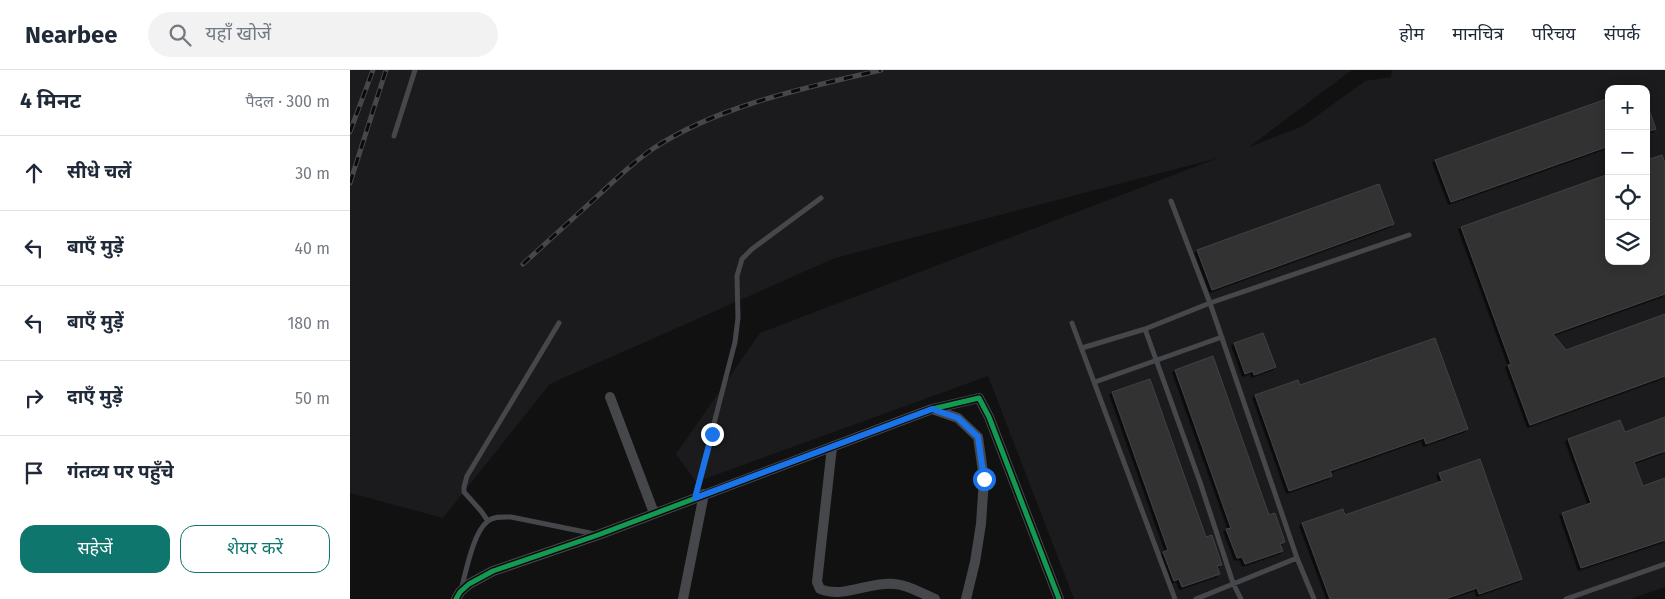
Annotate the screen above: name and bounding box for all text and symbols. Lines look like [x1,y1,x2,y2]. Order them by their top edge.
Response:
search box [148,12,498,57]
text: Nearbee [25,21,118,49]
icon: search [166,21,194,49]
text: यहाँ खोजें [206,22,271,45]
text: होम [1399,23,1424,45]
text: मानचित्र [1452,23,1504,45]
text: परिचय [1532,23,1576,45]
text: संपर्क [1604,23,1640,45]
map controls [1605,85,1650,265]
button: + [1605,85,1650,130]
text: 4 मिनट [20,88,81,114]
text: पैदल · 300 m [245,92,330,111]
button: − [1605,130,1650,175]
icon: ahead [20,159,48,187]
text: सीधे चलें [67,160,131,183]
text: 30 m [295,164,330,183]
button: locate [1605,175,1650,220]
button: layers [1605,220,1650,265]
icon: left [20,234,48,262]
text: बाएँ मुड़ें [67,235,124,258]
text: 40 m [295,239,330,258]
icon: left [20,309,48,337]
text: बाएँ मुड़ें [67,310,124,333]
text: 180 m [287,314,330,333]
icon: right [20,384,48,412]
text: दाएँ मुड़ें [67,385,123,408]
text: 50 m [295,389,330,408]
route end [701,423,724,446]
icon: arrive [20,459,48,487]
text: गंतव्य पर पहुँचे [67,460,174,483]
route start [973,468,996,491]
button: सहेजें [20,525,170,573]
button: शेयर करें [180,525,330,573]

